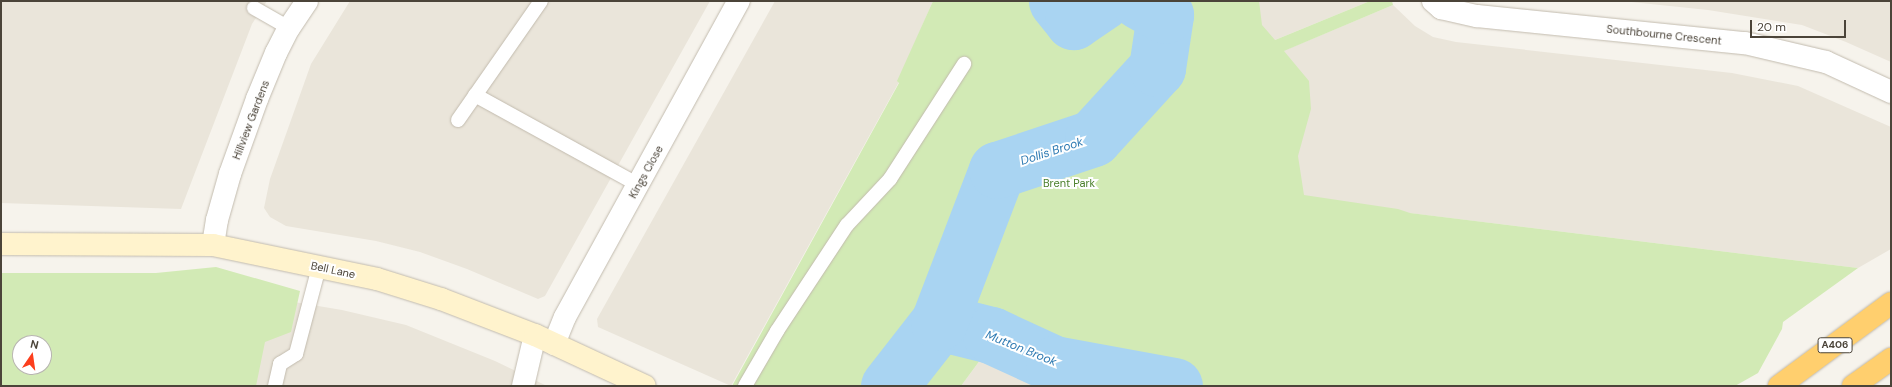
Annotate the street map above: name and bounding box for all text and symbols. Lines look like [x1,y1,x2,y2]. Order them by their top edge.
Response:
scale bar [1752,12,1848,38]
text: 20 m [1757,19,1786,35]
street label: Southbourne Crescent [1606,22,1722,48]
street label: Hillview Gardens [230,78,272,162]
water label: Dollis Brook [1019,135,1085,169]
street label: Kings Close [626,143,666,201]
park label: Brent Park [1043,176,1095,190]
street label: Bell Lane [310,259,356,281]
water label: Mutton Brook [983,328,1059,370]
north arrow [12,335,52,375]
text: N [29,337,40,352]
road number: A406 [1817,337,1853,353]

